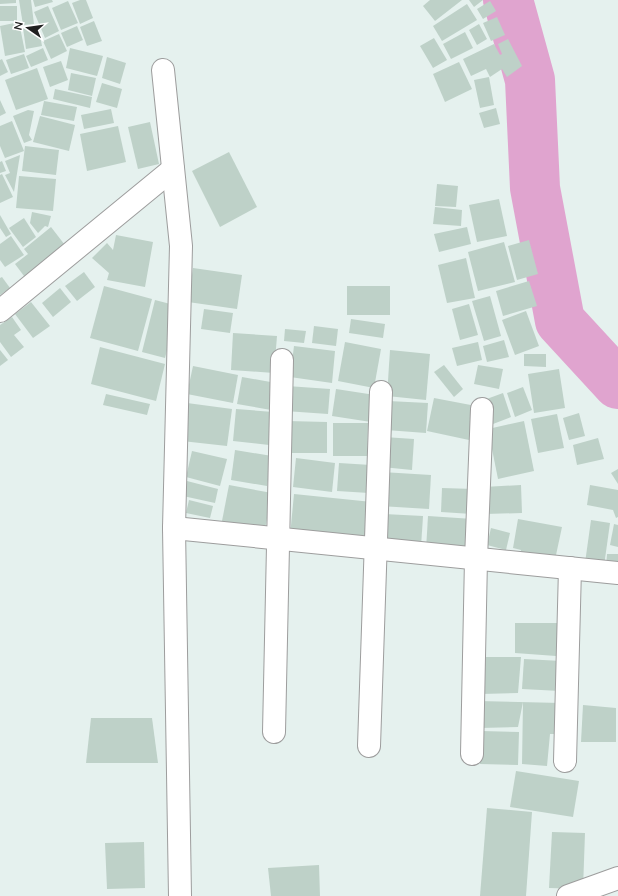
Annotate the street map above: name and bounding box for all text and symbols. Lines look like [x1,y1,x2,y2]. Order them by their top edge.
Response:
north arrow [8,8,48,48]
text: N [11,20,26,31]

